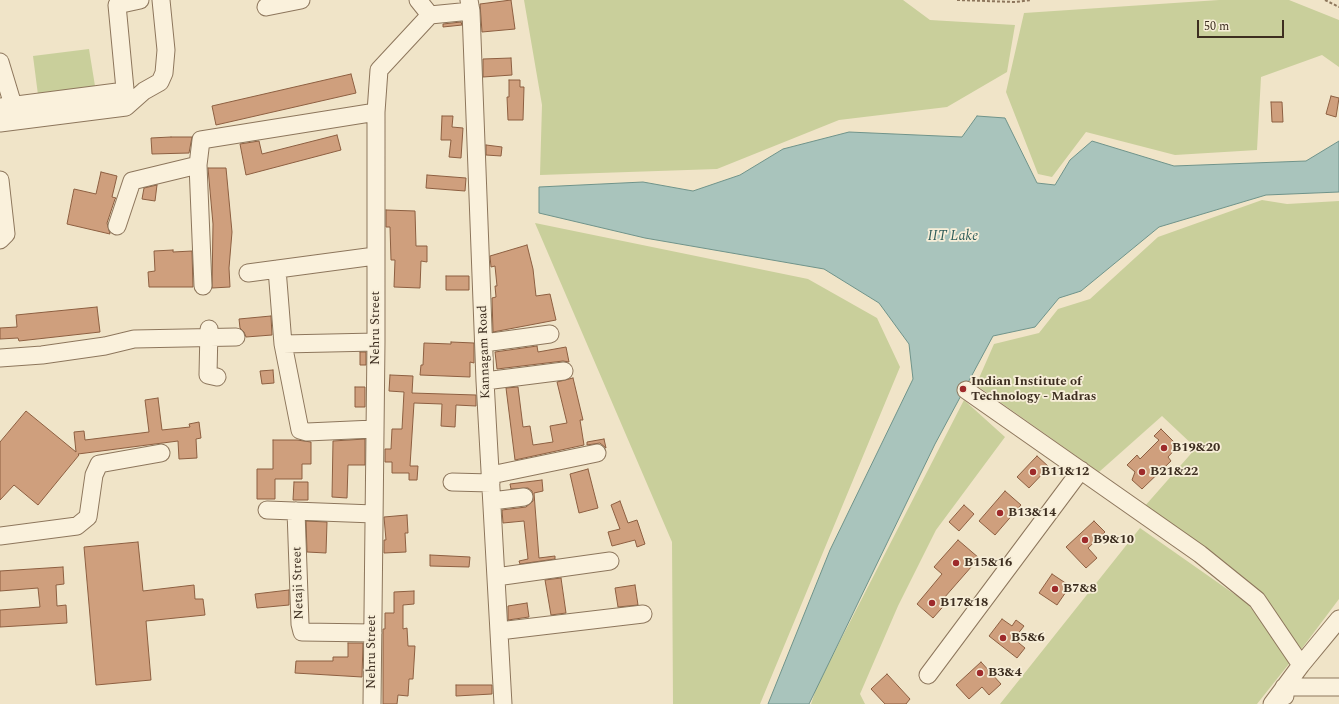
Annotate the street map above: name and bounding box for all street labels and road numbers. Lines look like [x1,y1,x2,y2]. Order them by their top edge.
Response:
street label: Nehru Street [368,291,384,365]
street label: Kannagam Road [476,305,494,399]
street label: Netaji Street [290,546,308,620]
street label: Nehru Street [364,615,380,689]

